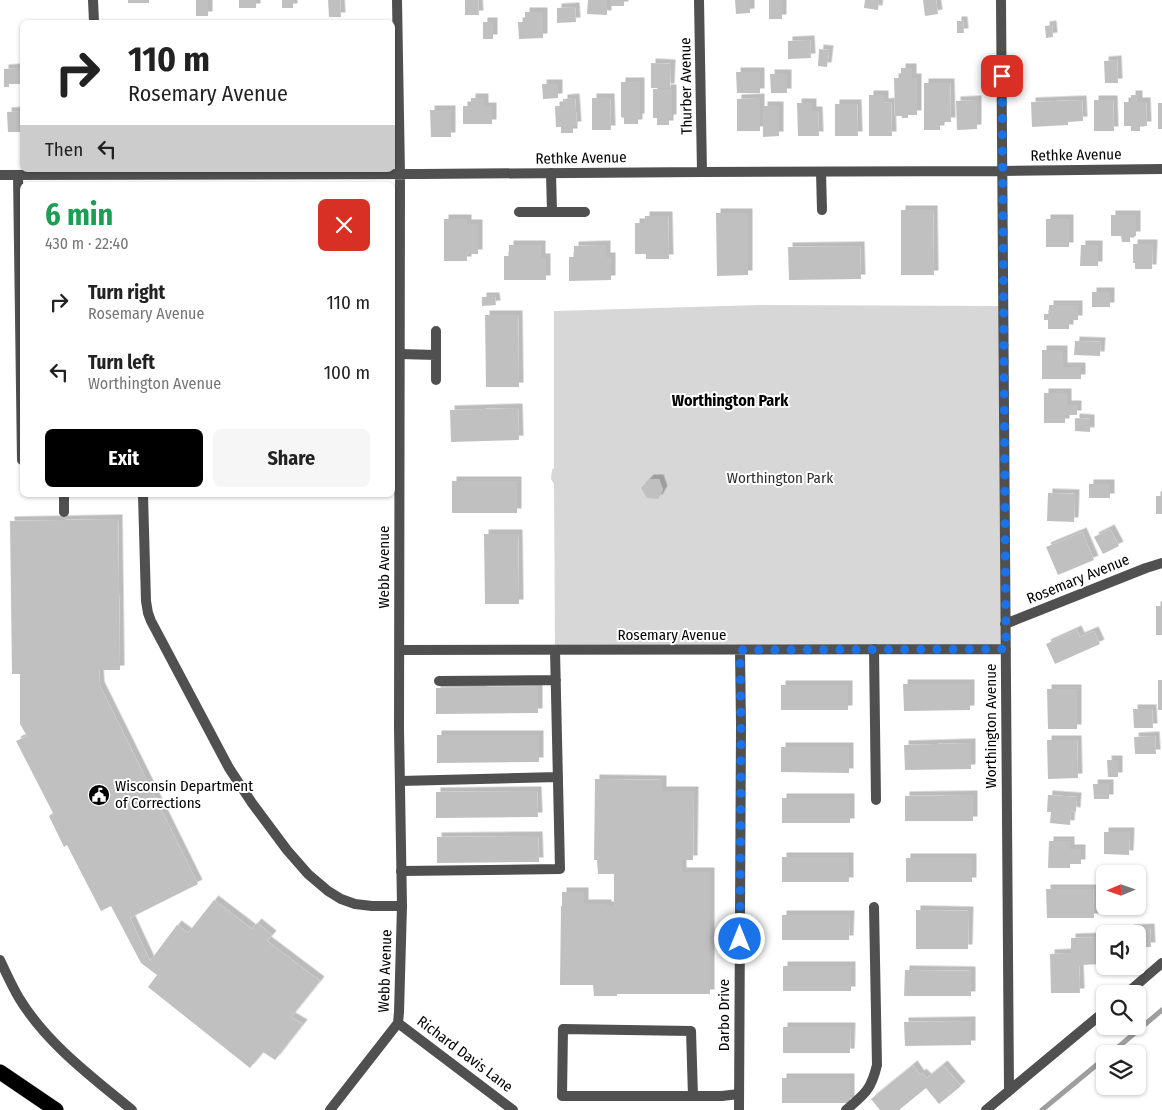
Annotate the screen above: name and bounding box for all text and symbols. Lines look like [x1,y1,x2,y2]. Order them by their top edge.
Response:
street label: Thurber Avenue [676,37,696,135]
text: 110 m [128,38,210,80]
icon: right [45,40,110,105]
pin [981,55,1023,97]
icon: arrive [988,62,1016,90]
text: Rosemary Avenue [128,80,288,107]
icon: left [93,135,121,163]
text: Then [45,138,83,161]
street label: Rethke Avenue [1030,145,1122,165]
street label: Rethke Avenue [535,148,627,168]
text: 6 min [45,197,113,233]
button: close [318,199,370,251]
text: 430 m · 22:40 [45,234,129,253]
text: Turn right [88,281,165,304]
icon: right [45,288,73,316]
text: 110 m [326,291,370,314]
text: Rosemary Avenue [88,304,204,323]
text: Turn left [88,351,155,374]
icon: left [45,358,73,386]
text: 100 m [324,361,370,384]
text: Worthington Avenue [88,374,221,393]
district label: Worthington Park [672,391,789,410]
button: Exit [45,429,203,487]
button: Share [213,429,370,487]
park label: Worthington Park [727,469,833,487]
street label: Webb Avenue [375,525,393,609]
street label: Rosemary Avenue [1024,550,1132,608]
street label: Rosemary Avenue [617,626,727,644]
street label: Worthington Avenue [982,664,1000,788]
place label: Wisconsin Department of Corrections [115,777,253,812]
public building icon: Wisconsin Department of Corrections [87,783,111,807]
north arrow [1096,865,1146,915]
map controls [1096,865,1146,1095]
position arrow [713,912,765,964]
button: sound [1096,925,1146,975]
street label: Webb Avenue [375,929,395,1013]
street label: Darbo Drive [715,979,733,1051]
button: search [1096,985,1146,1035]
street label: Richard Davis Lane [414,1012,516,1096]
button: layers [1096,1045,1146,1095]

